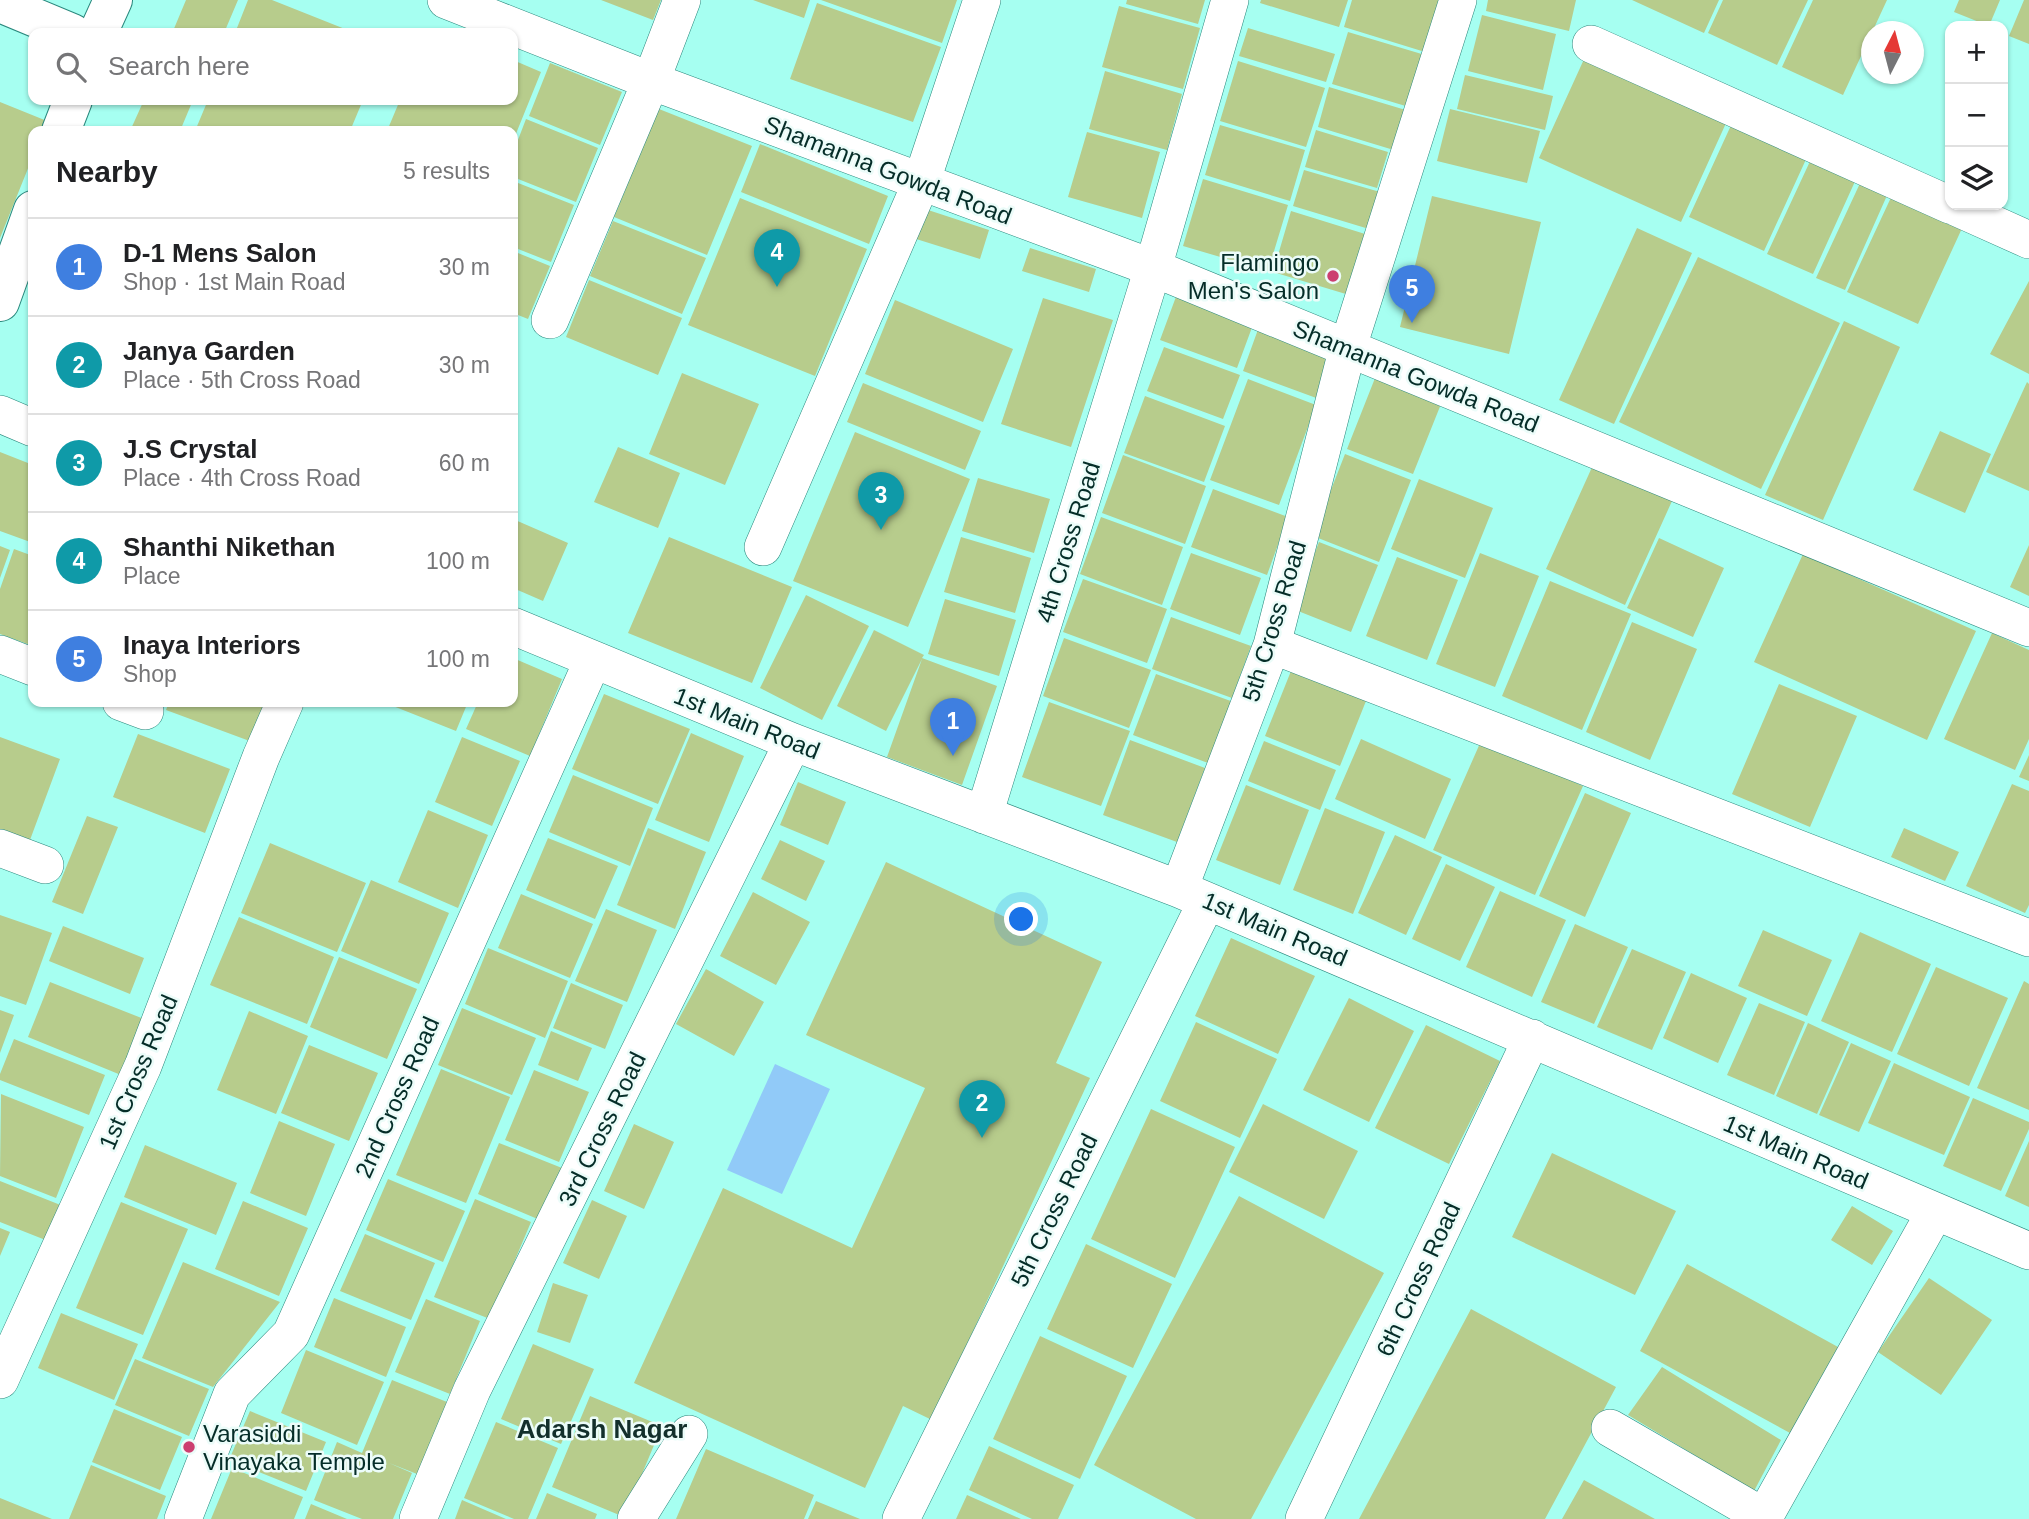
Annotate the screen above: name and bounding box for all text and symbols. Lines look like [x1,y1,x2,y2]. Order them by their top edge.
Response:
north arrow [1861,21,1924,84]
map controls [1945,21,2008,210]
button: + [1945,21,2008,84]
search box [28,28,518,105]
icon: search [52,48,90,86]
text: Search here [108,51,250,81]
button: − [1945,84,2008,147]
street label: Shamanna Gowda Road [760,110,1016,230]
button: layers [1945,147,2008,210]
text: Nearby [56,155,158,188]
text: 5 results [403,158,490,184]
pin: 4 [754,229,800,287]
text: D-1 Mens Salon [123,238,317,268]
place label: Flamingo Men's Salon [1188,249,1319,304]
text: 1 [73,254,85,280]
text: 30 m [439,254,490,280]
pin: 5 [1389,265,1435,323]
marker: Flamingo Men's Salon [1325,268,1341,284]
text: Shop · 1st Main Road [123,269,345,295]
street label: Shamanna Gowda Road [1289,314,1543,438]
text: Janya Garden [123,336,295,366]
text: 2 [73,352,85,378]
text: 30 m [439,352,490,378]
text: Place · 5th Cross Road [123,367,361,393]
text: J.S Crystal [123,434,257,464]
text: 3 [73,450,85,476]
text: 60 m [439,450,490,476]
street label: 4th Cross Road [1031,458,1105,626]
text: Place · 4th Cross Road [123,465,361,491]
pin: 3 [858,472,904,530]
text: Shanthi Nikethan [123,532,335,562]
street label: 5th Cross Road [1237,537,1311,705]
text: 4 [73,548,85,574]
text: 100 m [426,548,490,574]
text: Place [123,563,181,589]
text: Inaya Interiors [123,630,301,660]
text: 5 [73,646,85,672]
text: 100 m [426,646,490,672]
text: Shop [123,661,177,687]
street label: 1st Main Road [670,681,824,765]
pin: 1 [930,698,976,756]
street label: 1st Main Road [1199,886,1351,972]
your location [1004,902,1038,936]
street label: 1st Cross Road [93,991,183,1153]
street label: 2nd Cross Road [349,1012,445,1182]
street label: 3rd Cross Road [553,1048,651,1210]
pin: 2 [959,1080,1005,1138]
street label: 1st Main Road [1720,1109,1872,1195]
street label: 5th Cross Road [1005,1129,1103,1291]
street label: 6th Cross Road [1371,1198,1465,1360]
district label: Adarsh Nagar [517,1414,687,1444]
place label: Varasiddi Vinayaka Temple [203,1420,385,1475]
marker: Varasiddi Vinayaka Temple [181,1439,197,1455]

